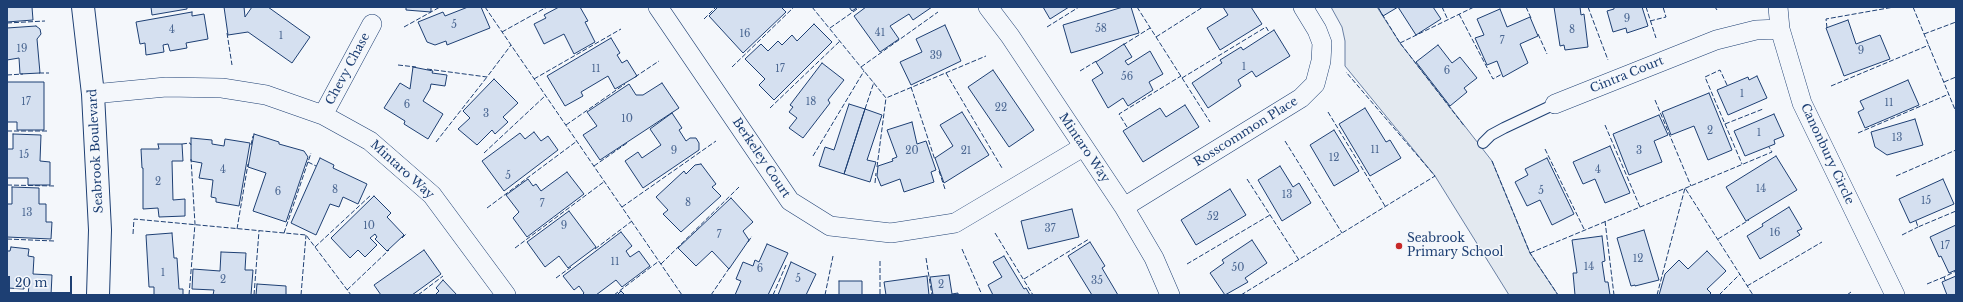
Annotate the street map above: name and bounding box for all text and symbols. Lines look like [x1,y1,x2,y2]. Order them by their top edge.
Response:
house number: 9 [1624,13,1630,25]
house number: 5 [451,19,457,31]
house number: 58 [1095,23,1107,35]
house number: 4 [169,24,175,36]
house number: 8 [1569,24,1575,36]
house number: 41 [875,27,885,39]
house number: 16 [740,28,750,40]
house number: 1 [279,30,283,42]
street label: Chevy Chase [323,30,373,108]
house number: 7 [1499,35,1505,47]
house number: 19 [17,43,27,55]
house number: 9 [1858,45,1864,57]
house number: 39 [930,50,942,62]
street label: Cintra Court [1588,54,1666,96]
house number: 1 [1242,61,1246,73]
house number: 11 [592,63,600,75]
house number: 17 [775,63,785,75]
house number: 6 [1444,65,1450,77]
house number: 56 [1121,71,1133,83]
street label: Seabrook Boulevard [86,88,106,214]
house number: 1 [1740,88,1744,100]
street label: Rosscommon Place [1191,94,1301,170]
house number: 17 [21,96,31,108]
house number: 18 [806,96,816,108]
house number: 11 [1885,97,1893,109]
house number: 6 [404,99,410,111]
street label: Canonbury Circle [1797,101,1857,207]
house number: 22 [995,102,1007,114]
house number: 3 [483,108,489,120]
street label: Mintaro Way [1055,111,1113,185]
house number: 10 [621,113,633,125]
street label: Berkeley Court [729,115,793,201]
house number: 2 [1707,125,1713,137]
house number: 1 [1757,127,1761,139]
house number: 13 [1892,132,1902,144]
street label: Mintaro Way [367,138,437,202]
house number: 11 [1371,144,1379,156]
house number: 9 [671,145,677,157]
house number: 20 [905,145,919,157]
house number: 21 [961,145,971,157]
house number: 3 [1636,145,1642,157]
house number: 15 [19,149,29,161]
house number: 12 [1329,152,1339,164]
house number: 4 [220,164,226,176]
house number: 4 [1595,164,1601,176]
house number: 5 [505,170,511,182]
house number: 2 [155,176,161,188]
house number: 14 [1756,183,1766,195]
house number: 8 [332,184,338,196]
house number: 5 [1538,185,1544,197]
house number: 6 [275,186,281,198]
house number: 13 [1282,189,1292,201]
house number: 15 [1921,195,1931,207]
house number: 8 [685,197,691,209]
house number: 7 [539,198,545,210]
house number: 13 [22,207,32,219]
house number: 52 [1207,211,1219,223]
house number: 10 [363,220,375,232]
house number: 9 [561,220,567,232]
house number: 37 [1044,223,1056,235]
house number: 16 [1770,227,1780,239]
house number: 7 [716,229,722,241]
place label: Seabrook Primary School [1407,232,1503,260]
house number: 17 [1940,240,1950,252]
marker: Seabrook Primary School [1394,241,1404,251]
house number: 12 [1633,253,1643,265]
house number: 11 [611,256,619,268]
house number: 14 [1584,261,1594,273]
house number: 50 [1232,262,1244,274]
house number: 6 [757,263,763,275]
house number: 1 [161,267,165,279]
scale bar [10,268,74,294]
house number: 5 [795,273,801,285]
house number: 2 [220,274,226,286]
text: 20 m [15,275,47,290]
house number: 35 [1091,275,1103,287]
house number: 2 [938,279,944,291]

